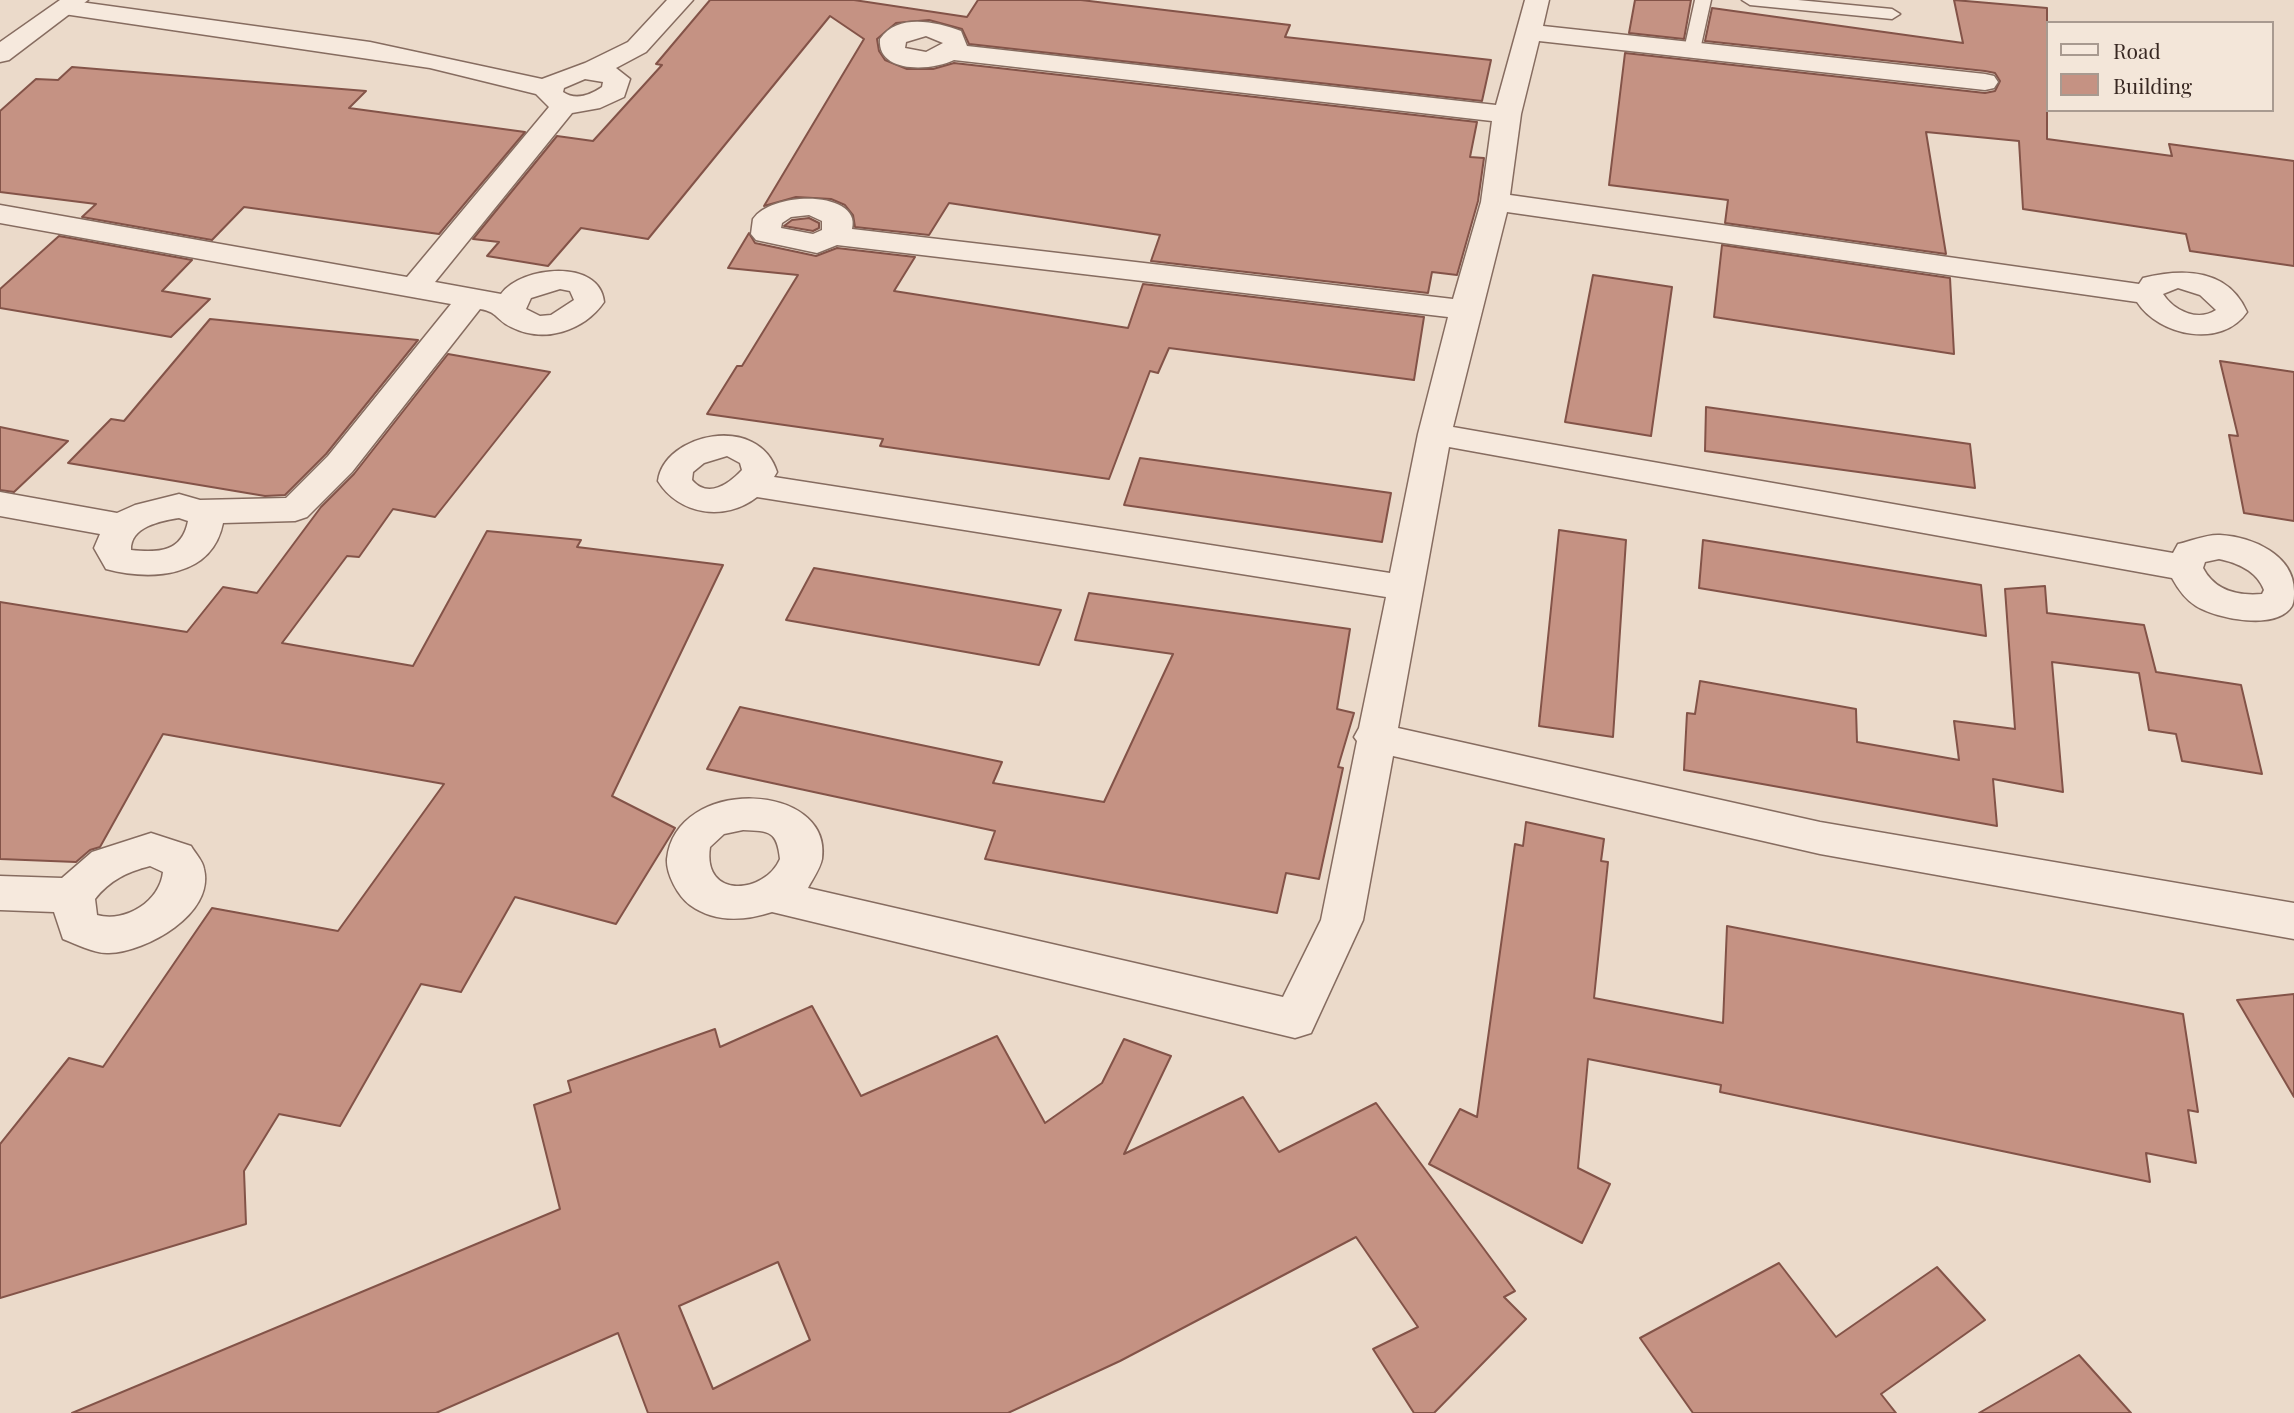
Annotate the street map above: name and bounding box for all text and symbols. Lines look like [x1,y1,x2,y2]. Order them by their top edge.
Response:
legend [2046,21,2273,112]
text: Road [2113,36,2161,64]
text: Building [2113,71,2192,99]

